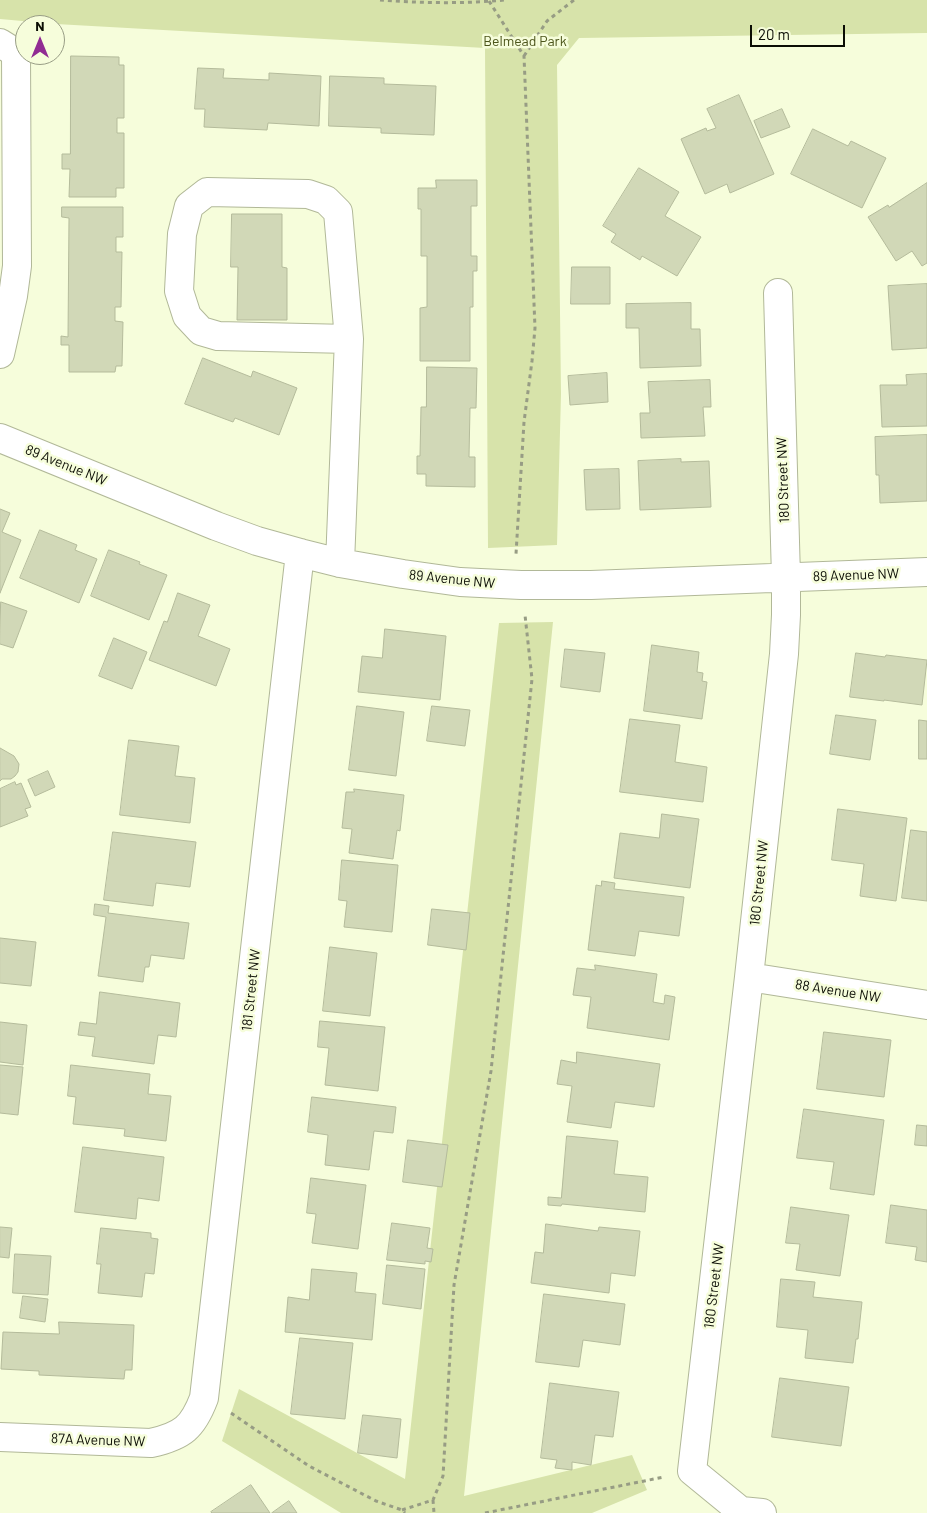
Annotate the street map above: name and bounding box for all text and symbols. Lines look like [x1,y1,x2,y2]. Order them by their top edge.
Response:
north arrow [15,15,65,65]
scale bar [752,15,847,47]
text: N [35,17,45,34]
text: 20 m [758,25,790,43]
park label: Belmead Park [483,33,567,49]
street label: 180 Street NW [773,437,793,523]
street label: 89 Avenue NW [23,441,109,489]
street label: 89 Avenue NW [813,565,899,585]
street label: 89 Avenue NW [408,566,496,592]
street label: 180 Street NW [746,840,772,926]
street label: 181 Street NW [238,948,264,1032]
street label: 88 Avenue NW [794,976,882,1006]
street label: 180 Street NW [700,1242,728,1330]
street label: 87A Avenue NW [51,1430,145,1450]

